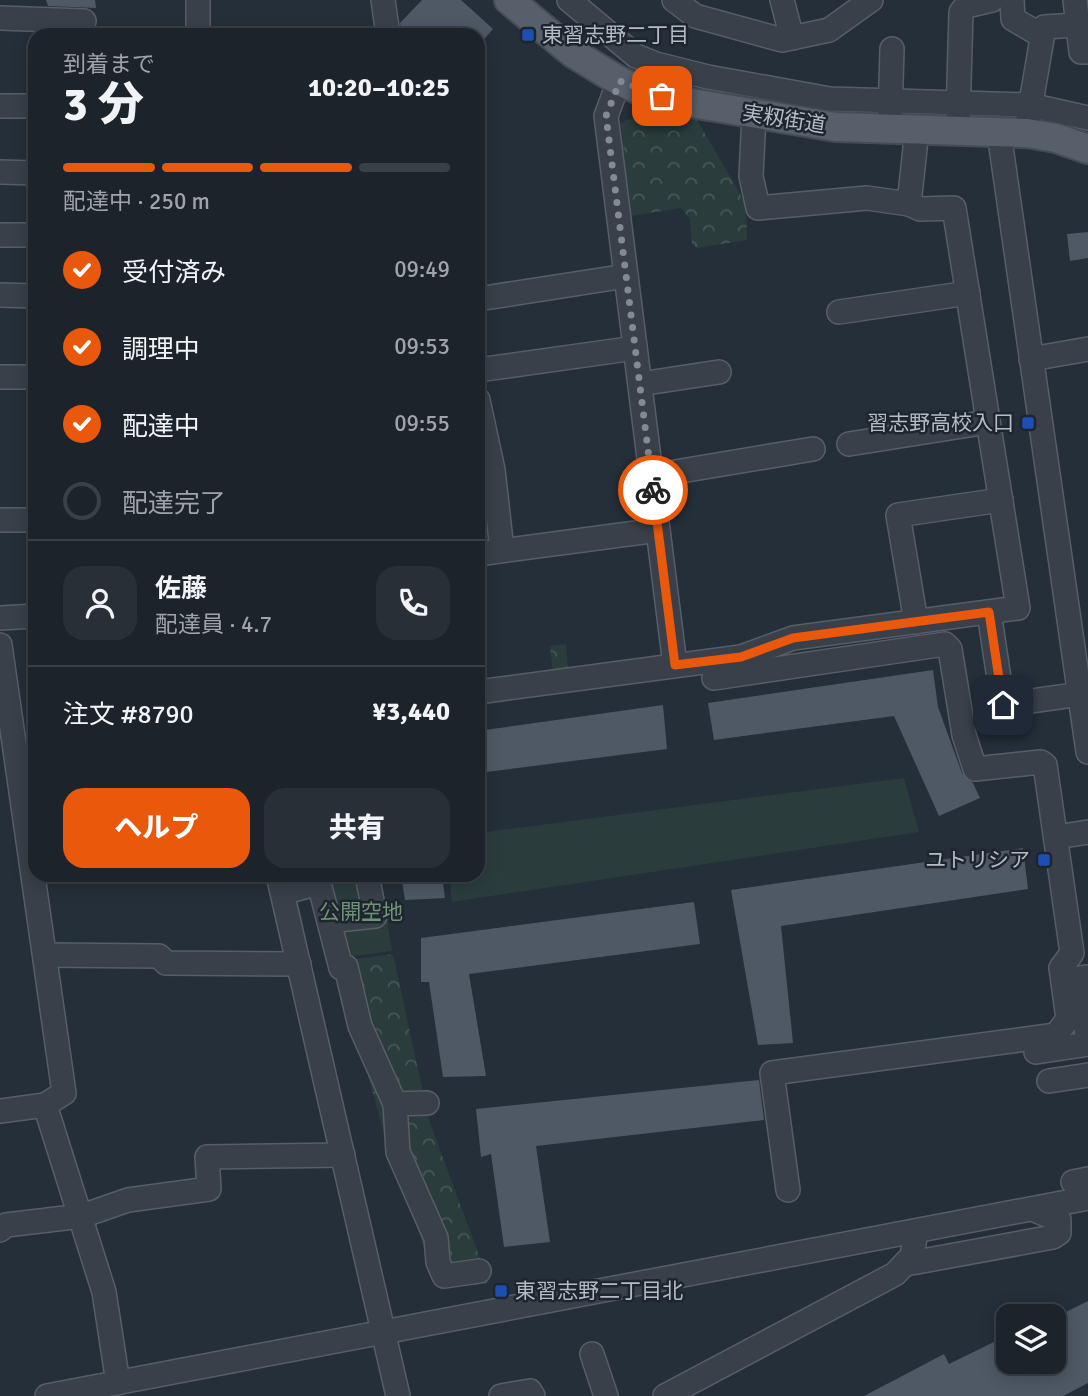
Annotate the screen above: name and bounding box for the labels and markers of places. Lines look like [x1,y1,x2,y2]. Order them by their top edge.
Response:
place label: 東習志野二丁目 [542,22,689,48]
marker: 東習志野二丁目 [520,27,536,43]
pin [632,66,692,126]
place label: 習志野高校入口 [867,410,1014,436]
marker: 習志野高校入口 [1020,415,1036,431]
pin [973,675,1033,735]
place label: ユトリシア [925,847,1030,873]
marker: ユトリシア [1036,852,1052,868]
place label: 東習志野二丁目北 [515,1278,683,1304]
marker: 東習志野二丁目北 [493,1283,509,1299]

